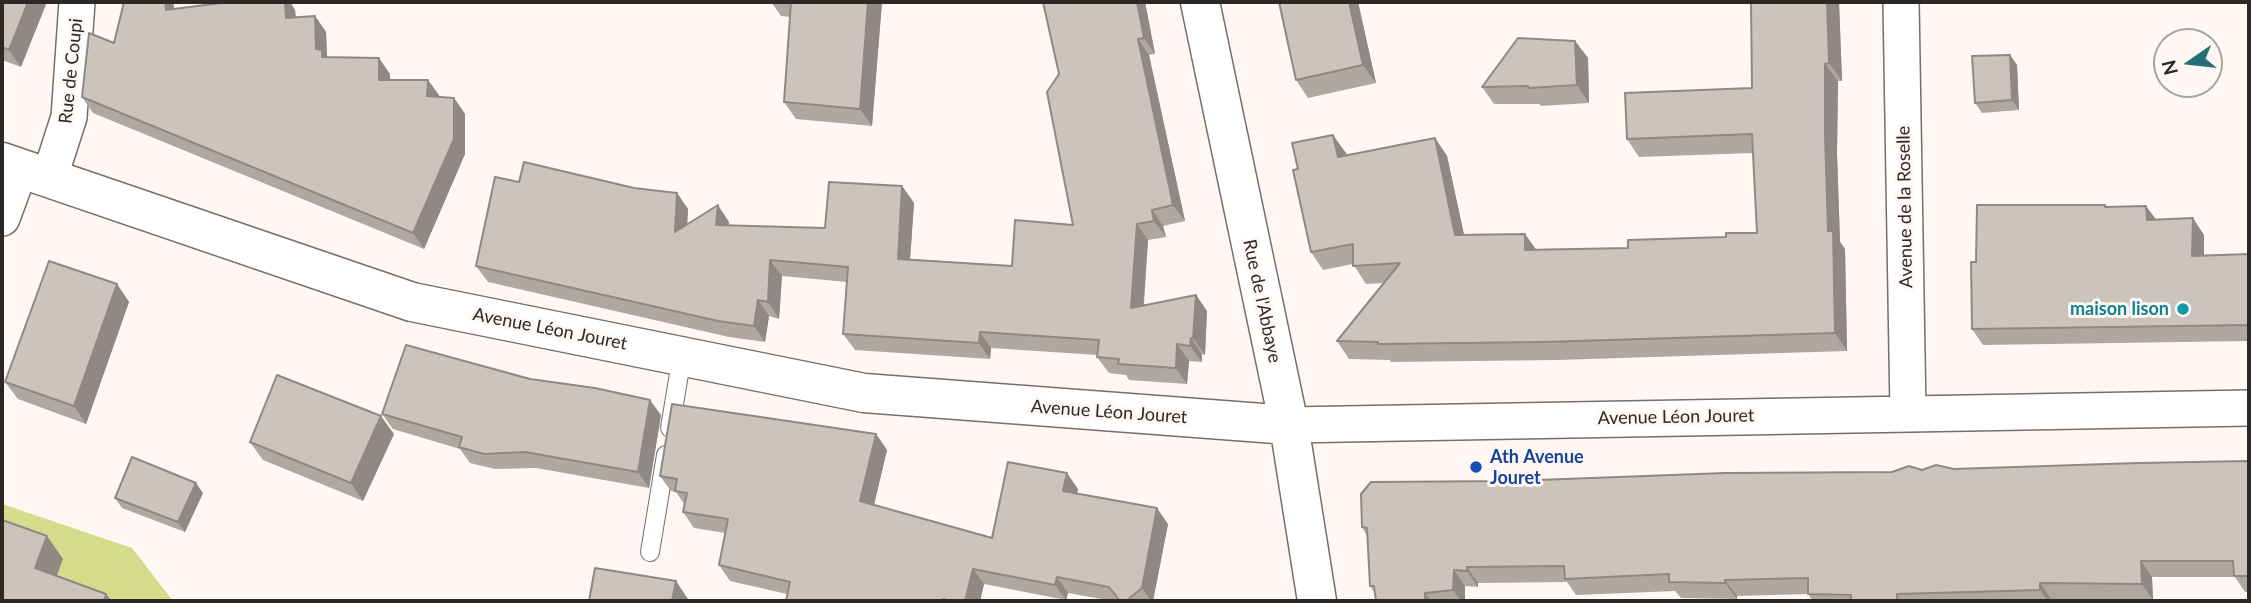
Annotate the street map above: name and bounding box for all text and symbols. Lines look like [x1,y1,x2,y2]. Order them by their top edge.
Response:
street label: Rue de Coupi [55,17,87,125]
north arrow [2153,28,2223,98]
text: N [2156,58,2182,78]
street label: Avenue de la Roselle [1893,126,1917,288]
street label: Rue de l'Abbaye [1238,237,1286,365]
place label: maison lison [2070,298,2169,320]
marker: maison lison [2175,301,2191,317]
street label: Avenue Léon Jouret [471,303,629,355]
street label: Avenue Léon Jouret [1030,396,1188,428]
street label: Avenue Léon Jouret [1597,405,1755,429]
place label: Ath Avenue Jouret [1490,446,1584,489]
marker: Ath Avenue Jouret [1468,459,1484,475]

